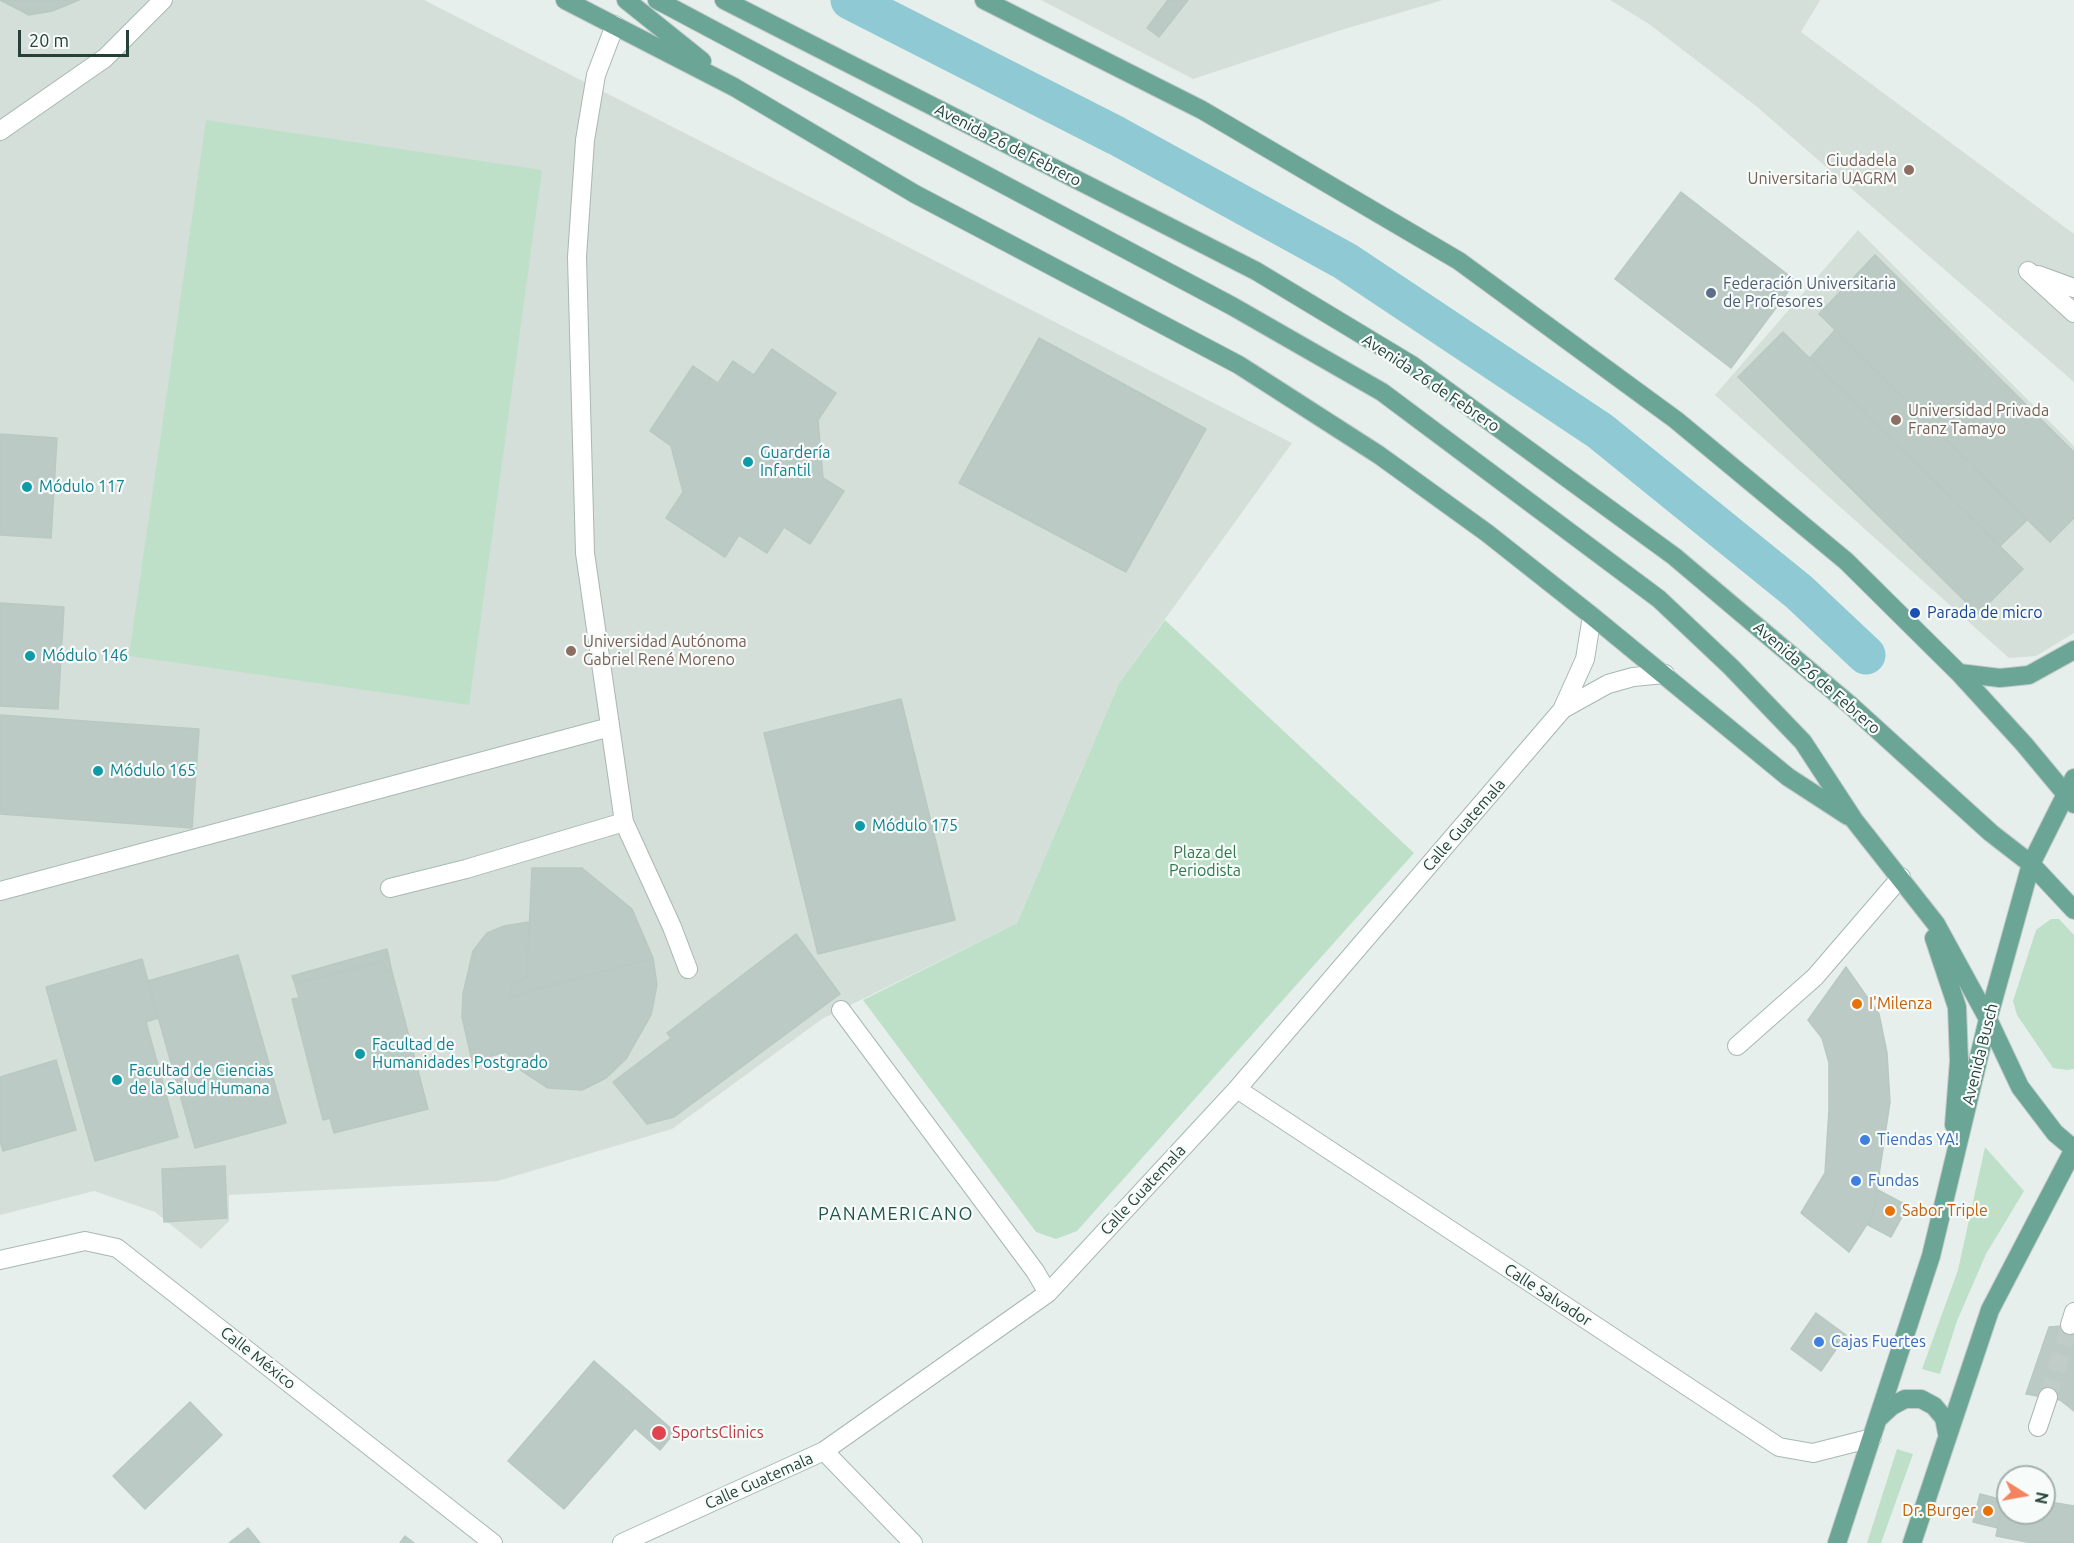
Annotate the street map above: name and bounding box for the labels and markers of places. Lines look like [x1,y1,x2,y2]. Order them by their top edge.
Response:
place label: Ciudadela Universitaria UAGRM [1748,151,1897,189]
marker: Ciudadela Universitaria UAGRM [1902,163,1916,177]
place label: Federación Universitaria de Profesores [1723,274,1896,312]
marker: Federación Universitaria de Profesores [1704,286,1718,300]
place label: Universidad Privada Franz Tamayo [1908,401,2049,439]
marker: Universidad Privada Franz Tamayo [1889,413,1903,427]
place label: Guardería Infantil [760,443,830,481]
marker: Guardería Infantil [741,455,755,469]
place label: Módulo 117 [39,477,125,497]
marker: Módulo 117 [20,480,34,494]
place label: Parada de micro [1927,603,2043,623]
marker: Parada de micro [1908,606,1922,620]
place label: Universidad Autónoma Gabriel René Moreno [583,632,747,670]
marker: Universidad Autónoma Gabriel René Moreno [564,644,578,658]
place label: Módulo 146 [42,646,128,666]
marker: Módulo 146 [23,649,37,663]
place label: Módulo 165 [110,761,196,781]
marker: Módulo 165 [91,764,105,778]
place label: Módulo 175 [872,816,958,836]
marker: Módulo 175 [853,819,867,833]
place label: I'Milenza [1869,994,1932,1014]
marker: I'Milenza [1850,997,1864,1011]
place label: Facultad de Humanidades Postgrado [372,1035,548,1073]
marker: Facultad de Humanidades Postgrado [353,1047,367,1061]
place label: Facultad de Ciencias de la Salud Humana [129,1061,273,1099]
marker: Facultad de Ciencias de la Salud Humana [110,1073,124,1087]
place label: Tiendas YA! [1877,1130,1959,1150]
marker: Tiendas YA! [1858,1133,1872,1147]
place label: Fundas [1868,1171,1919,1191]
marker: Fundas [1849,1174,1863,1188]
place label: Sabor Triple [1902,1201,1988,1221]
marker: Sabor Triple [1883,1204,1897,1218]
place label: Cajas Fuertes [1831,1332,1926,1352]
marker: Cajas Fuertes [1812,1335,1826,1349]
place label: SportsClinics [672,1423,764,1443]
marker: SportsClinics [650,1424,668,1442]
place label: Dr. Burger [1902,1501,1976,1521]
marker: Dr. Burger [1981,1504,1995,1518]

